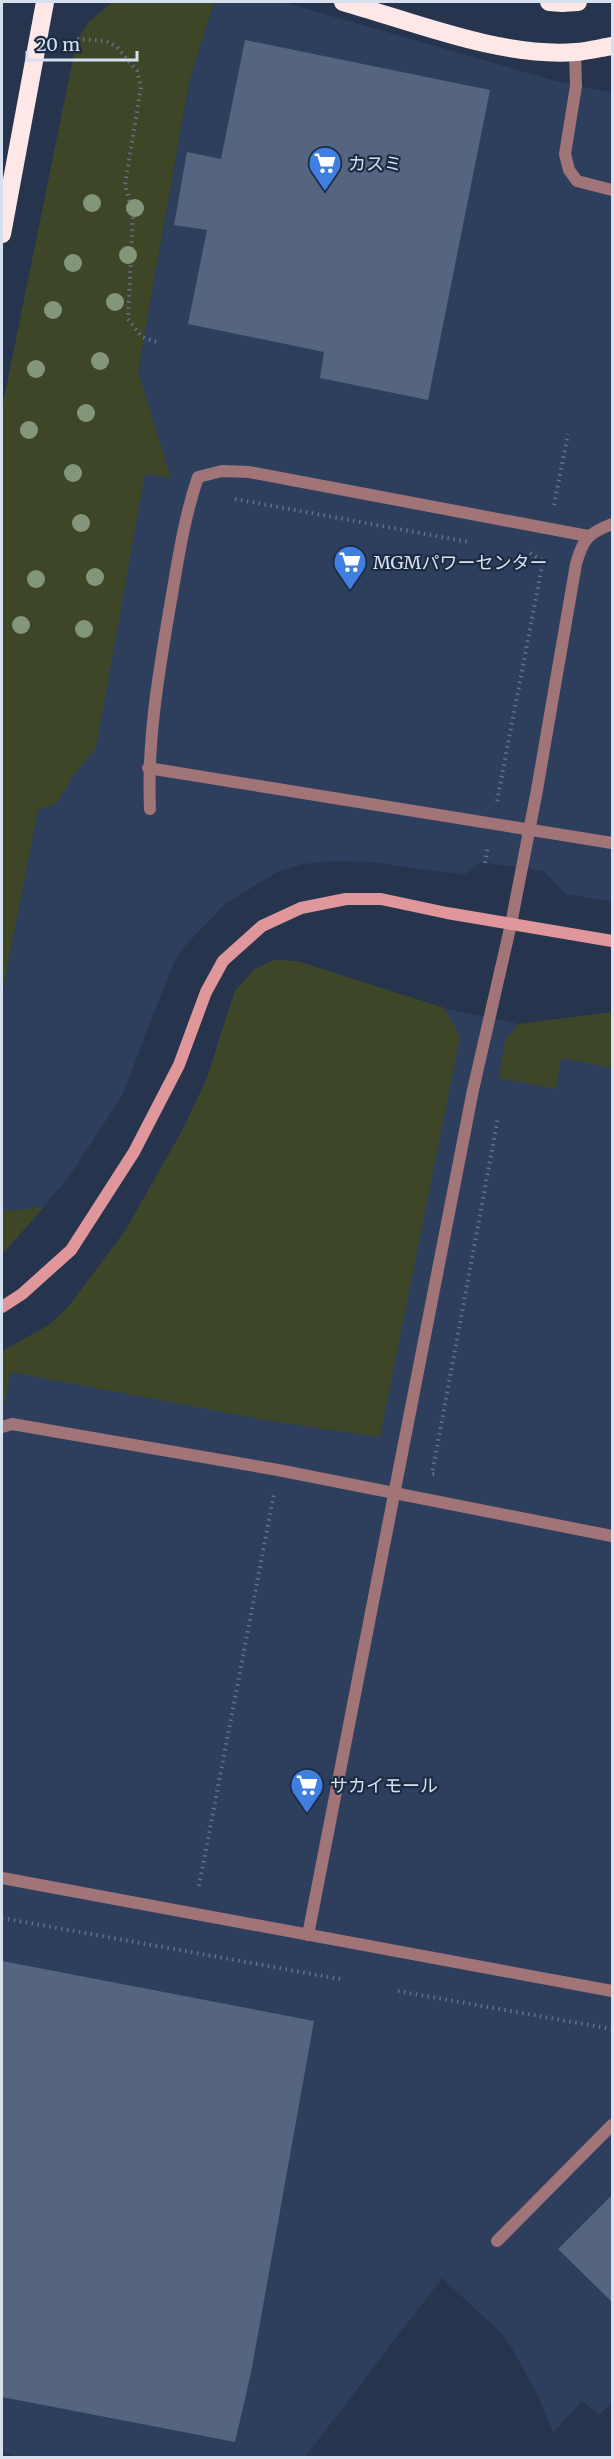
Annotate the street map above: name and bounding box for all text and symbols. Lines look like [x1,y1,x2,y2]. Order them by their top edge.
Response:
scale bar [27,24,136,62]
text: 20 m [36,33,80,56]
supermarket icon: カスミ [307,145,343,192]
place label: カスミ [348,152,402,175]
supermarket icon: MGMパワーセンター [332,544,368,591]
place label: MGMパワーセンター [373,551,547,574]
supermarket icon: サカイモール [289,1767,325,1814]
place label: サカイモール [330,1774,438,1797]

